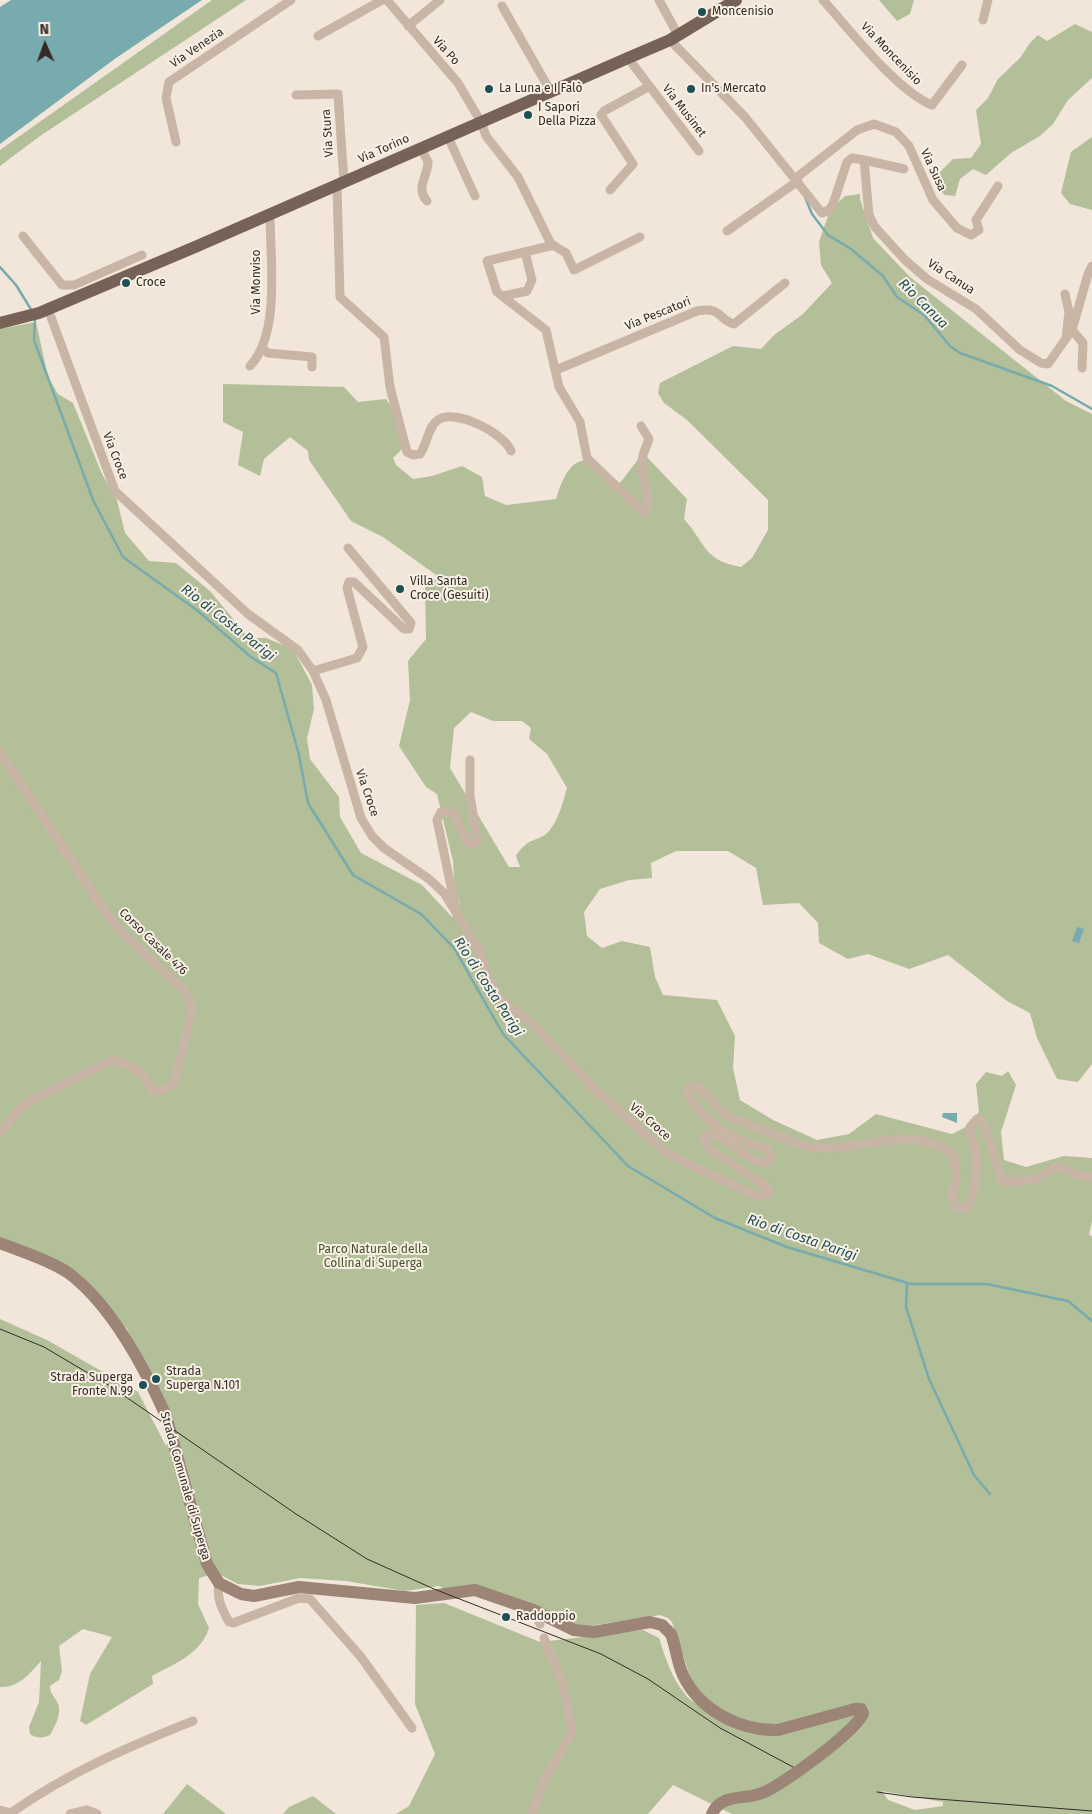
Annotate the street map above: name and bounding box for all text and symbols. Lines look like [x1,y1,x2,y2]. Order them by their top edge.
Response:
place label: Moncenisio [712,5,774,19]
marker: Moncenisio [696,6,708,18]
north arrow [20,20,70,70]
street label: Via Moncenisio [857,20,925,88]
text: N [40,21,49,38]
street label: Via Venezia [168,25,226,71]
street label: Via Po [429,34,463,68]
place label: La Luna e I Falò [499,82,583,96]
street label: Via Musinet [659,82,709,140]
place label: In's Mercato [701,82,766,96]
marker: La Luna e I Falò [483,83,495,95]
marker: In's Mercato [685,83,697,95]
place label: I Sapori Della Pizza [538,101,596,129]
street label: Via Stura [319,108,337,158]
marker: I Sapori Della Pizza [522,109,534,121]
street label: Via Torino [356,131,412,167]
street label: Via Susa [917,146,949,194]
street label: Via Monviso [250,250,264,314]
street label: Via Canua [925,256,977,298]
place label: Croce [136,276,166,290]
water label: Rio Canua [895,276,951,332]
marker: Croce [120,277,132,289]
street label: Via Pescatori [623,294,693,334]
street label: Via Croce [99,430,131,482]
place label: Villa Santa Croce (Gesuiti) [410,575,489,603]
water label: Rio di Costa Parigi [178,581,278,665]
marker: Villa Santa Croce (Gesuiti) [394,583,406,595]
street label: Via Croce [352,767,382,819]
street label: Corso Casale 476 [116,906,190,978]
water label: Rio di Costa Parigi [450,934,526,1040]
street label: Via Croce [627,1100,673,1144]
water label: Rio di Costa Parigi [745,1211,859,1265]
park label: Parco Naturale della Collina di Superga [318,1243,428,1271]
place label: Strada Superga N.101 [166,1365,240,1393]
place label: Strada Superga Fronte N.99 [50,1371,133,1399]
marker: Strada Superga N.101 [150,1373,162,1385]
marker: Strada Superga Fronte N.99 [137,1379,149,1391]
street label: Strada Comunale di Superga [157,1410,213,1562]
place label: Raddoppio [516,1610,576,1624]
marker: Raddoppio [500,1611,512,1623]

